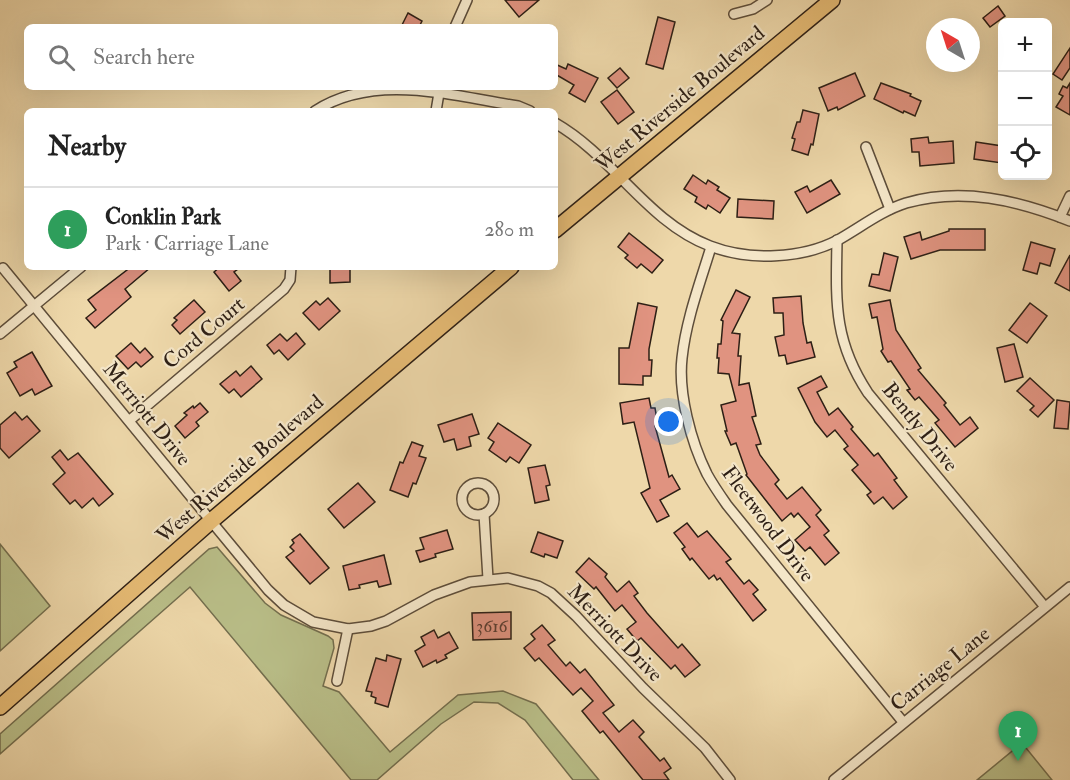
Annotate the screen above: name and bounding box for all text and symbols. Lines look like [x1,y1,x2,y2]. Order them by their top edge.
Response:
north arrow [926,18,980,72]
map controls [998,18,1052,180]
button: + [998,18,1052,72]
street label: West Riverside Boulevard [589,20,771,179]
search box [24,24,558,90]
icon: search [45,41,78,74]
text: Search here [93,43,195,71]
button: − [998,72,1052,126]
button: locate [998,126,1052,180]
text: Nearby [48,131,126,163]
text: Conklin Park [105,203,221,231]
text: 1 [64,217,71,242]
text: 280 m [484,217,534,242]
text: Park · Carriage Lane [105,231,269,256]
street label: Cord Court [157,291,251,375]
street label: Merriott Drive [97,357,197,472]
street label: Bently Drive [876,377,964,477]
street label: West Riverside Boulevard [150,388,330,550]
your location [654,407,683,436]
street label: Fleetwood Drive [715,460,821,588]
street label: Merriott Drive [561,578,669,688]
house number: 3616 [476,615,509,638]
street label: Carriage Lane [885,620,996,717]
pin: 1 [998,712,1038,761]

